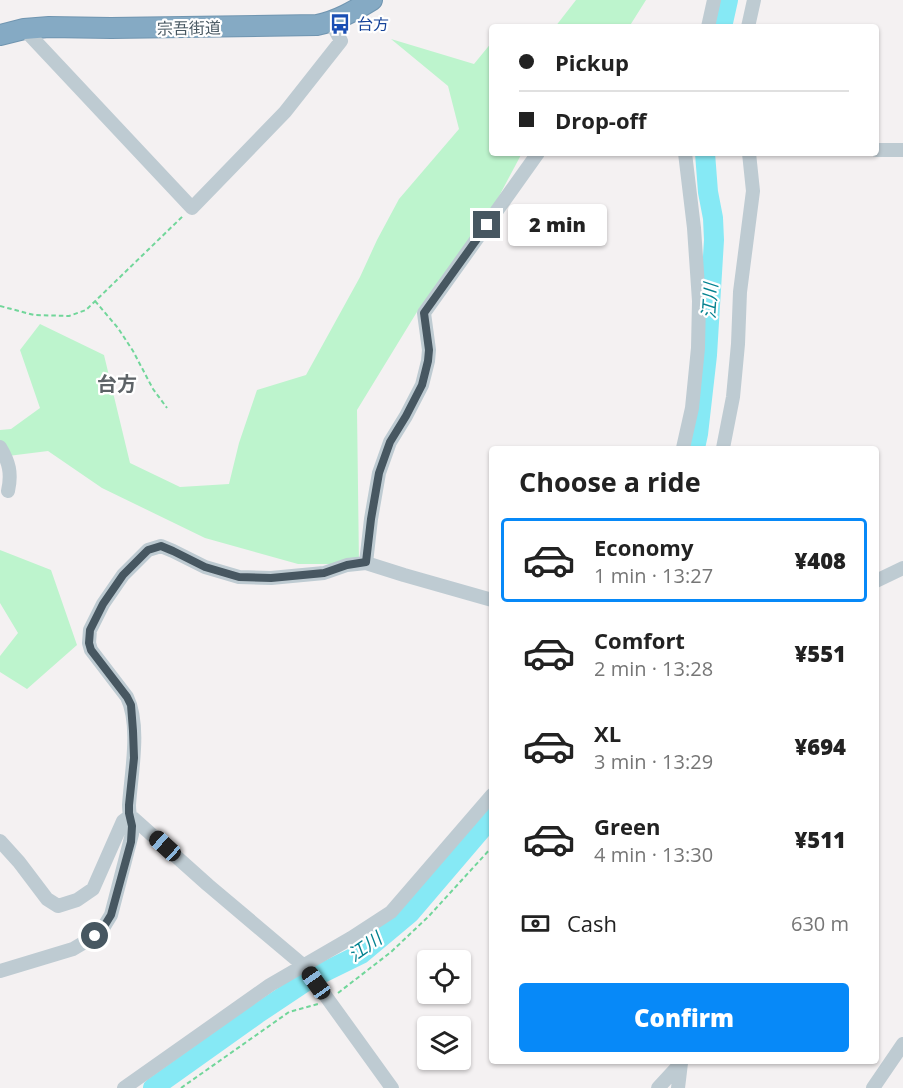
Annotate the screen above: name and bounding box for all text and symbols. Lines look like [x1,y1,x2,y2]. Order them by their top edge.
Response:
bus stop icon: 台方 [328,12,352,36]
place label: 台方 [357,13,389,35]
street label: 宗吾街道 [157,16,221,40]
text: Pickup [555,47,629,77]
text: Drop-off [555,105,647,135]
callout: 2 min [508,204,607,246]
route end [473,211,500,238]
text: 2 min [529,211,586,238]
water label: 江川 [696,280,722,320]
district label: 台方 [97,370,137,397]
text: Choose a ride [519,463,701,500]
text: Economy [594,532,693,562]
icon: car [522,533,576,587]
text: ¥408 [794,545,846,575]
text: 1 min · 13:27 [594,562,713,589]
text: Comfort [594,625,685,655]
icon: car [522,626,576,680]
text: ¥551 [794,638,846,668]
text: 2 min · 13:28 [594,655,713,682]
text: XL [594,718,621,748]
icon: car [522,719,576,773]
text: ¥694 [794,731,846,761]
text: 3 min · 13:29 [594,748,713,775]
text: Green [594,811,660,841]
icon: car [522,812,576,866]
text: ¥511 [794,824,846,854]
car [146,827,184,865]
text: 4 min · 13:30 [594,841,713,868]
icon: cash [519,907,552,940]
text: Cash [567,908,617,938]
text: 630 m [791,910,849,937]
route start [81,922,108,949]
water label: 江川 [343,925,388,966]
map controls [417,950,471,1070]
button: locate [417,950,471,1004]
car [298,963,334,1003]
button: Confirm [519,983,849,1052]
button: layers [417,1016,471,1070]

